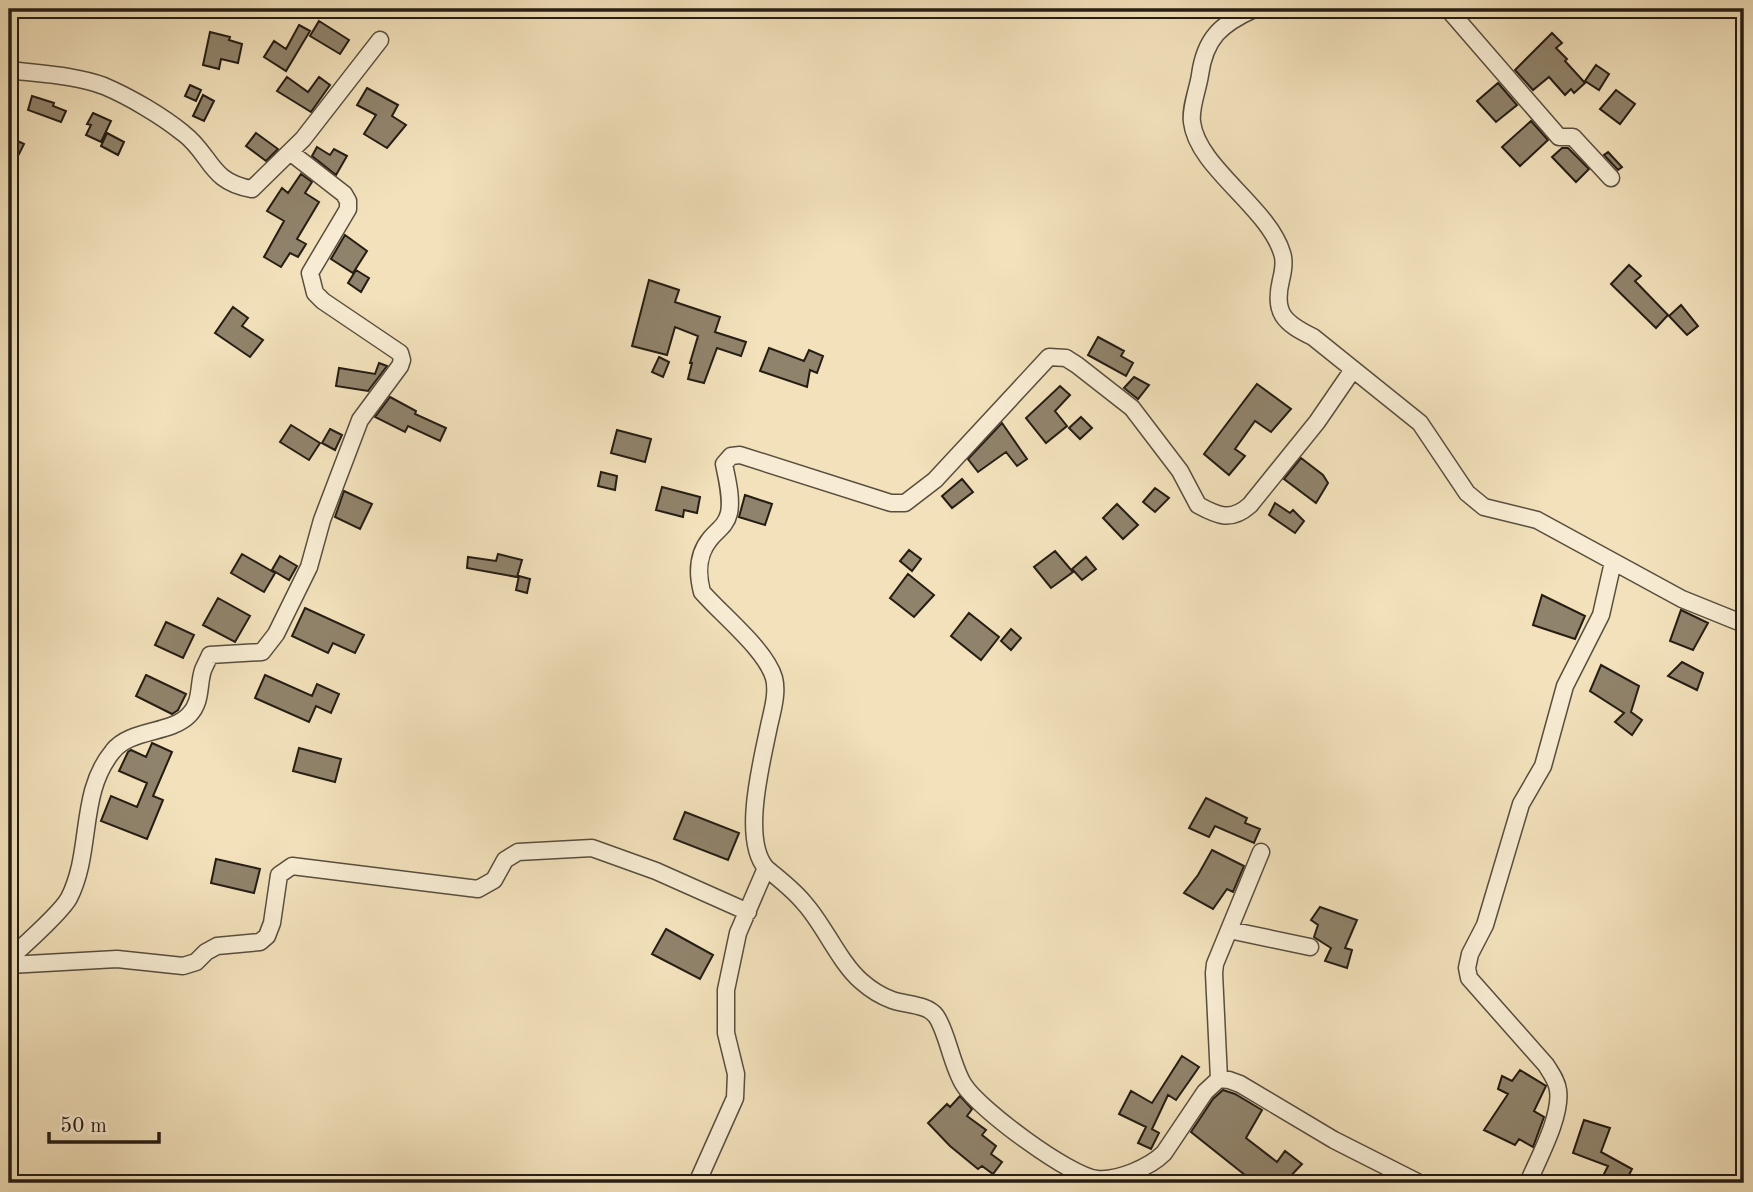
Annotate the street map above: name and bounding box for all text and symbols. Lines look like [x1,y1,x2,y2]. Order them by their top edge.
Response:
scale bar [49,1101,159,1145]
text: 50 m [60,1116,107,1137]

